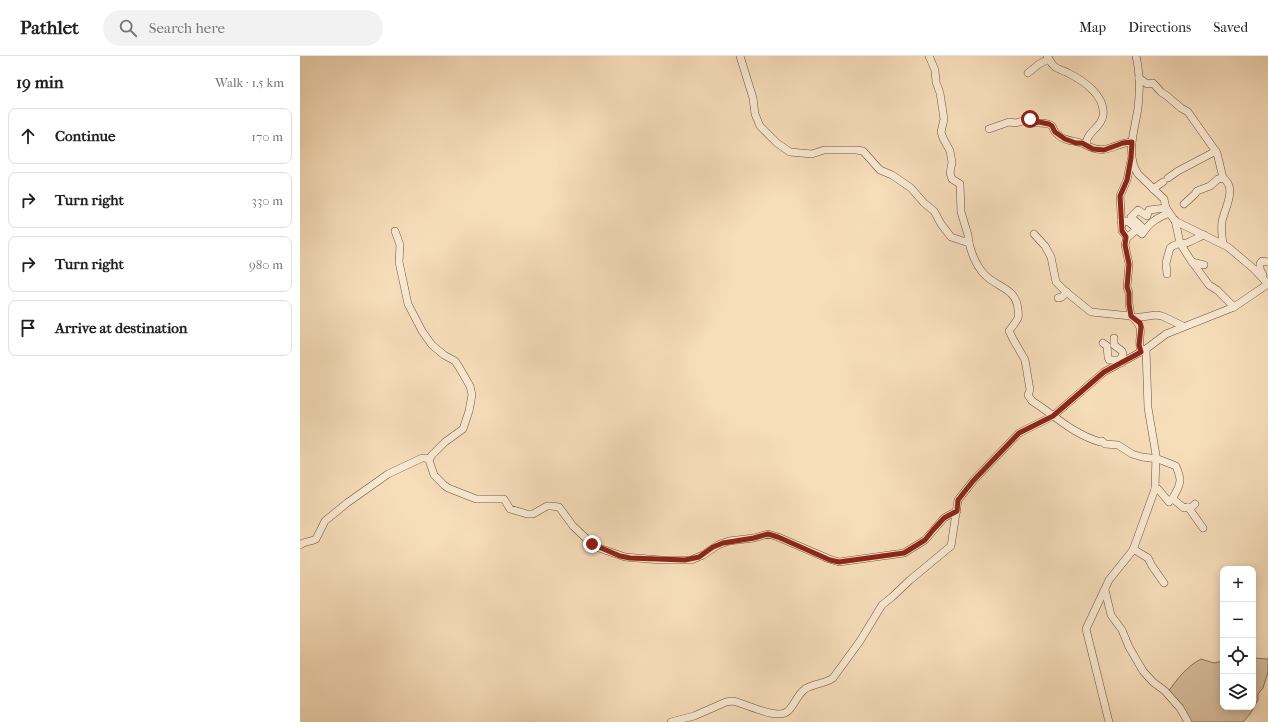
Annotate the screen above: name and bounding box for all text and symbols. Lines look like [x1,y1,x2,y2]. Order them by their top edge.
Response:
search box [103,10,383,46]
text: Pathlet [20,17,79,39]
icon: search [117,17,139,39]
text: Search here [149,19,225,37]
text: Map [1079,19,1106,36]
text: Directions [1128,19,1191,36]
text: Saved [1213,19,1248,36]
text: 19 min [16,72,64,92]
text: Walk · 1.5 km [215,75,284,90]
route start [1021,110,1039,128]
icon: ahead [17,125,39,147]
text: Continue [55,127,115,145]
text: 170 m [251,129,283,144]
icon: right [17,189,39,211]
text: Turn right [55,191,124,209]
text: 330 m [252,193,283,208]
icon: right [17,253,39,275]
text: Turn right [55,255,124,273]
text: 980 m [249,257,283,272]
icon: arrive [17,317,39,339]
text: Arrive at destination [55,319,187,337]
route end [583,535,601,553]
map controls [1220,566,1256,710]
button: + [1220,566,1256,602]
button: − [1220,602,1256,638]
button: locate [1220,638,1256,674]
button: layers [1220,674,1256,710]

